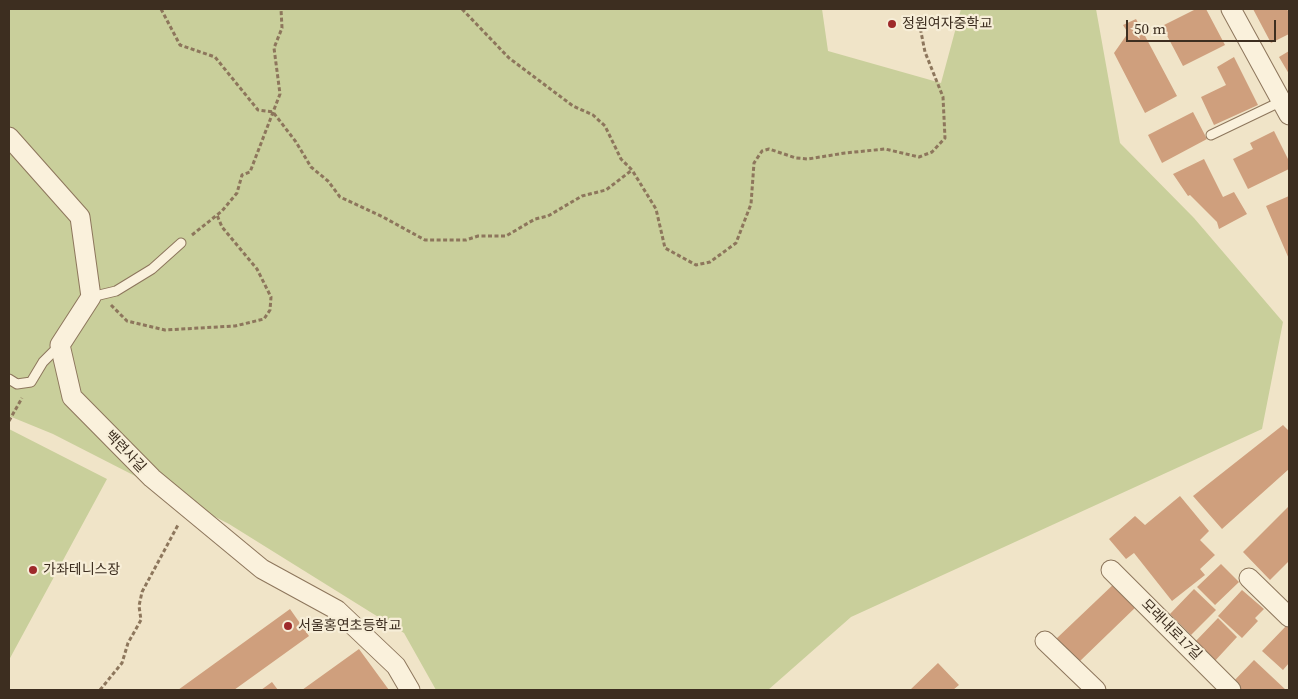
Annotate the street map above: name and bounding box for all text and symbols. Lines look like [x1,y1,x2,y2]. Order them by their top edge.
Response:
scale bar [1128,10,1278,42]
place label: 정원여자중학교 [902,16,992,32]
marker: 정원여자중학교 [886,18,898,30]
text: 50 m [1134,18,1166,39]
street label: 백련사길 [101,428,149,476]
place label: 가좌테니스장 [43,562,120,578]
marker: 가좌테니스장 [27,564,39,576]
street label: 모래내로17길 [1137,596,1205,664]
place label: 서울홍연초등학교 [298,618,401,634]
marker: 서울홍연초등학교 [282,620,294,632]

